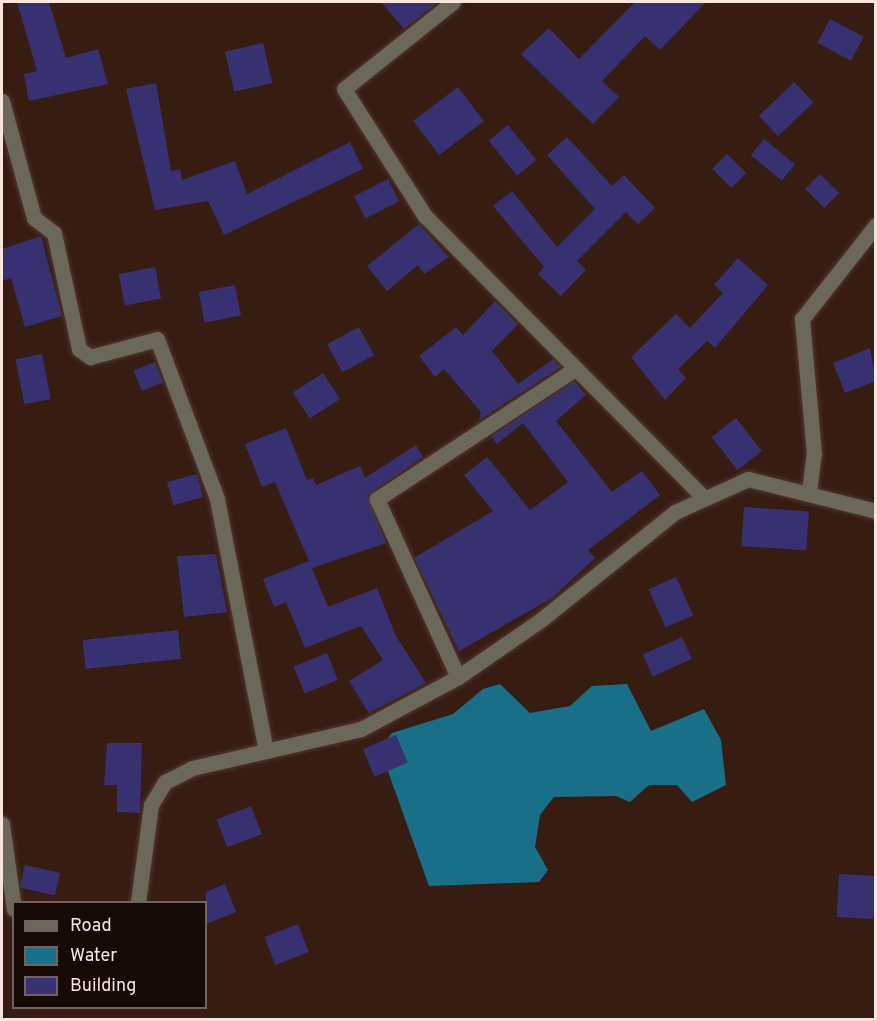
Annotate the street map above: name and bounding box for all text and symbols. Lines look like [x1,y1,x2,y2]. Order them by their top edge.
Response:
legend [12,901,207,1009]
text: Road [70,915,112,938]
text: Water [70,945,117,968]
text: Building [70,975,136,998]

